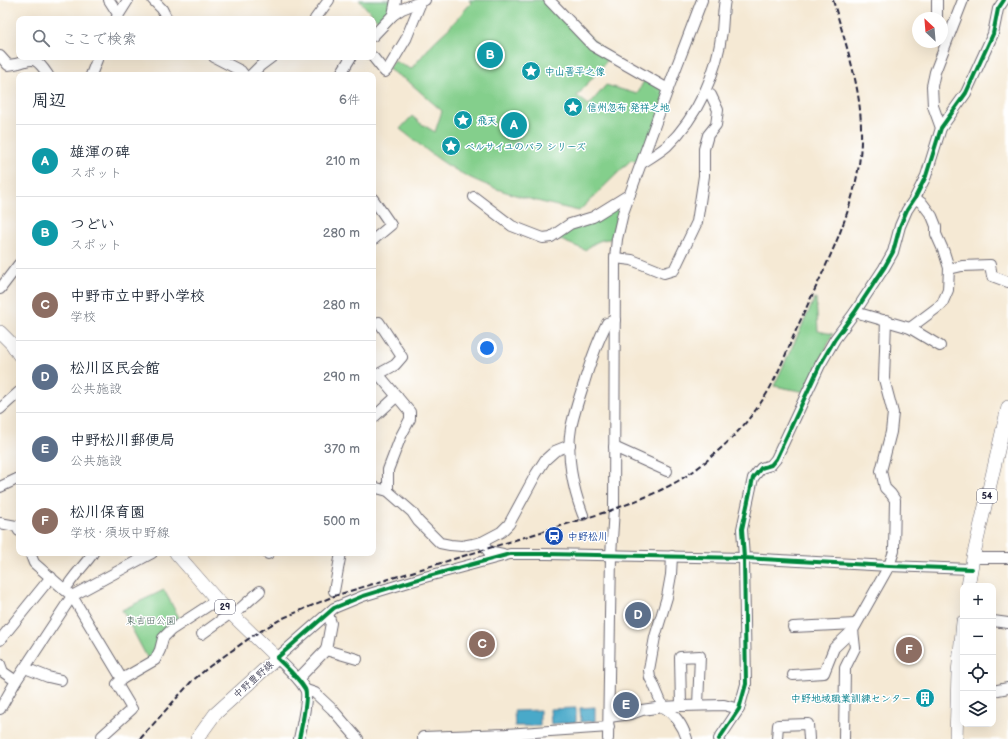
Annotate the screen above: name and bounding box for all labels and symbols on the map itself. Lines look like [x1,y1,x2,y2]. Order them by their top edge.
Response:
north arrow [912,12,948,48]
pin: B [477,40,503,70]
place icon: 中山晋平之像 [520,60,542,82]
place label: 中山晋平之像 [545,66,605,78]
place icon: 信州忽布 発祥之地 [562,96,584,118]
place label: 信州忽布 発祥之地 [587,102,670,114]
place icon: 飛天 [452,109,474,131]
pin: A [501,110,527,140]
place label: 飛天 [477,115,497,127]
place icon: ベルサイユのバラ シリーズ [440,135,462,157]
place label: ベルサイユのバラ シリーズ [465,141,586,153]
your location [477,338,497,358]
road number: 54 [977,489,997,503]
station icon: 中野松川 [543,525,565,547]
place label: 中野松川 [568,531,608,543]
road number: 29 [215,600,235,614]
pin: D [625,600,651,630]
park label: 東吉田公園 [126,615,176,627]
pin: C [469,629,495,659]
pin: F [896,635,922,665]
street label: 中野豊野線 [231,659,276,701]
building icon: 中野地域職業訓練センター [914,687,936,709]
pin: E [613,690,639,720]
place label: 中野地域職業訓練センター [791,693,911,705]

